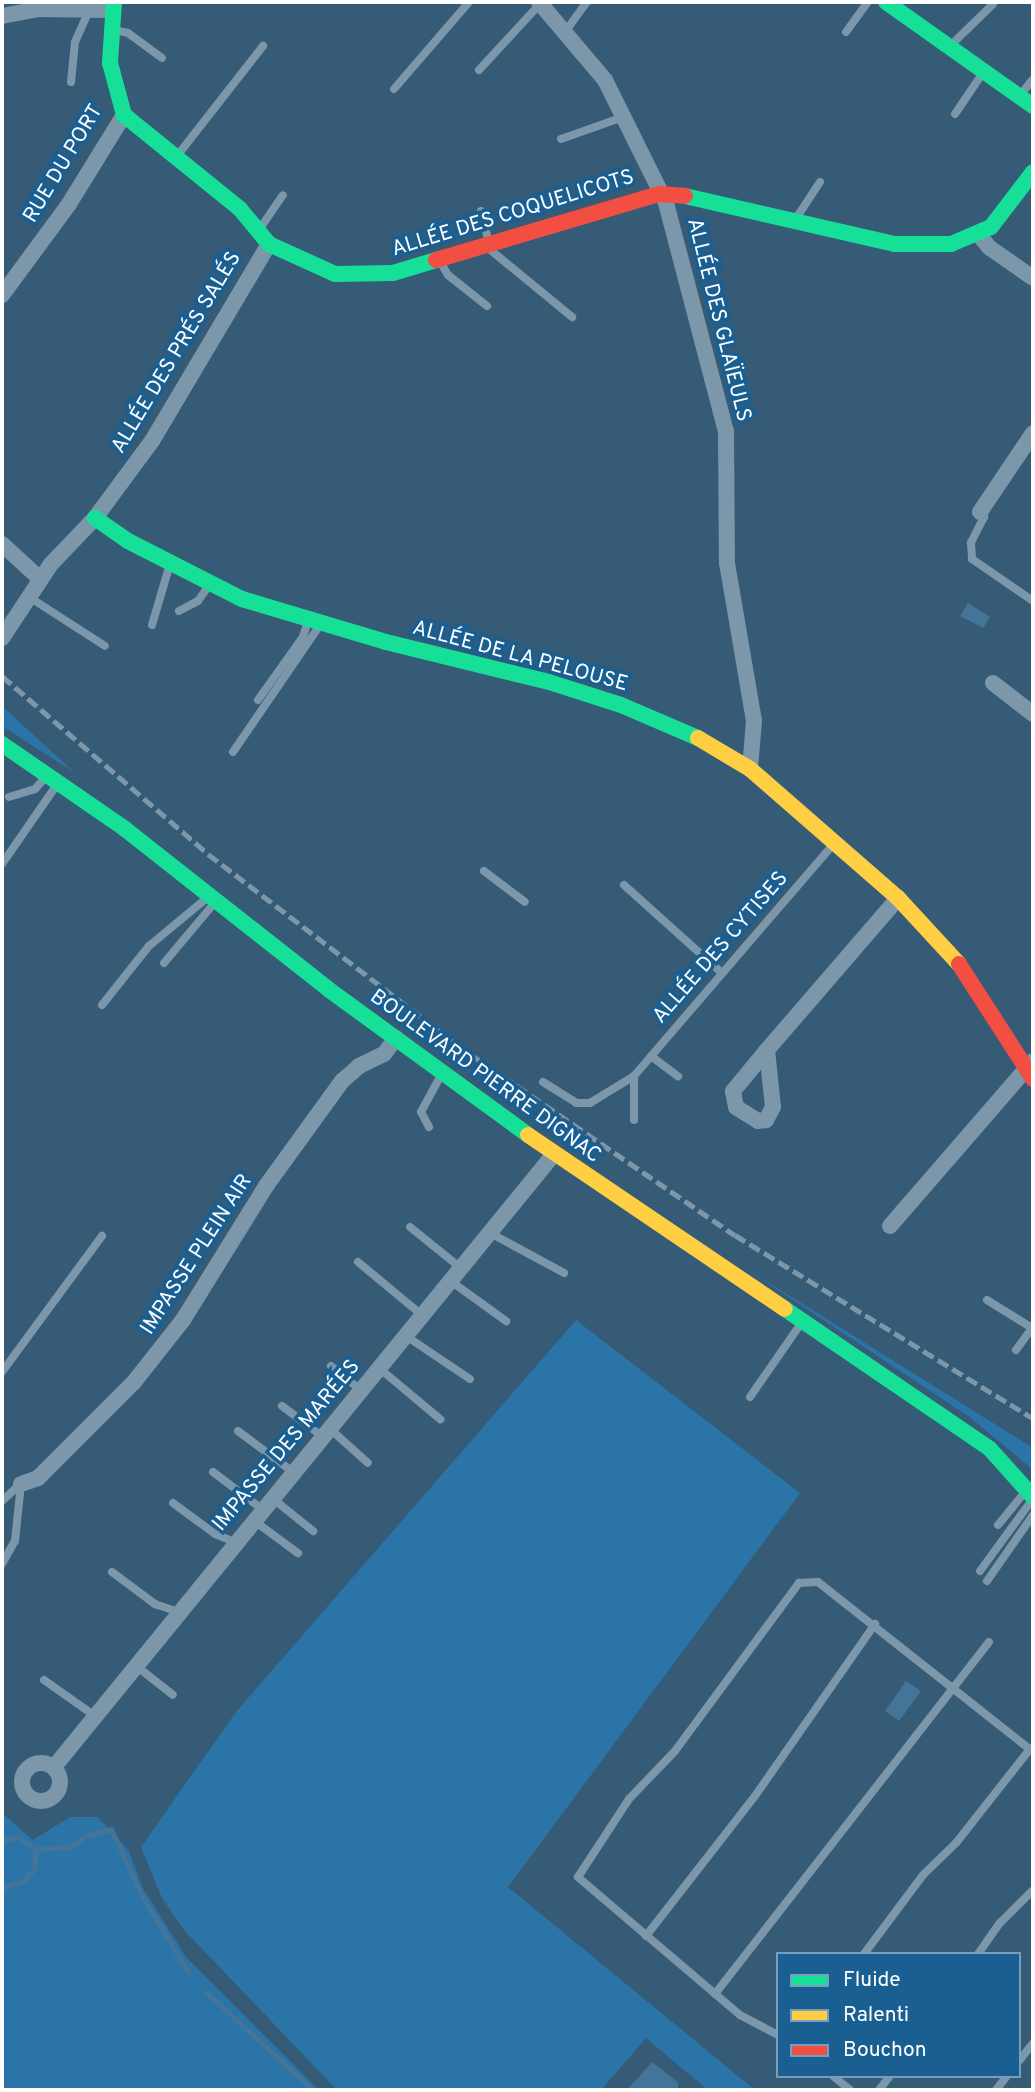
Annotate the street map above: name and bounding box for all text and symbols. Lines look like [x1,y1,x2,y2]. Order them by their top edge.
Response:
street label: RUE DU PORT [19,100,109,228]
street label: ALLÉE DES COQUELICOTS [389,165,637,263]
street label: ALLÉE DES GLAÏEULS [681,216,755,424]
street label: ALLÉE DES PRÉS SALÉS [107,248,247,458]
street label: ALLÉE DE LA PELOUSE [409,616,631,698]
street label: ALLÉE DES CYTISES [648,867,794,1029]
street label: BOULEVARD PIERRE DIGNAC [365,985,605,1169]
street label: IMPASSE PLEIN AIR [136,1170,258,1340]
street label: IMPASSE DES MARÉES [208,1355,366,1537]
legend [776,1952,1021,2078]
text: Fluide [843,1967,901,1994]
text: Ralenti [843,2002,909,2029]
text: Bouchon [843,2037,926,2064]

